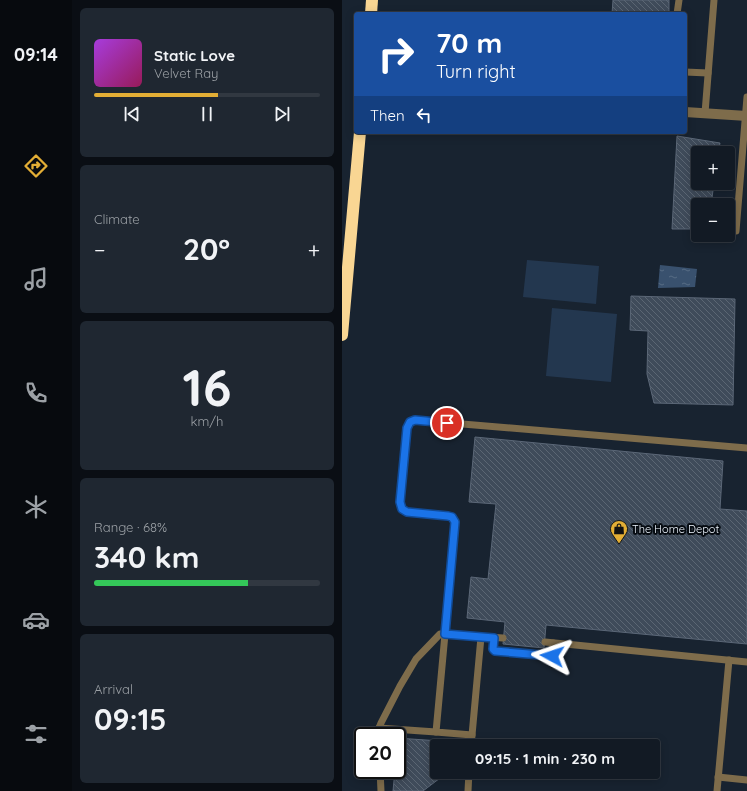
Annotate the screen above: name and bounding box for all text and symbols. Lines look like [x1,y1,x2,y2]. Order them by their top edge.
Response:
text: 70 m [436,25,502,60]
icon: right [370,28,422,80]
text: 09:14 [14,43,58,66]
text: Static Love [154,46,235,65]
text: Turn right [436,60,516,83]
text: Velvet Ray [154,65,219,81]
icon: previous [121,103,143,125]
icon: pause [196,103,218,125]
icon: next [271,103,293,125]
icon: left [413,104,435,126]
text: Then [370,106,405,125]
map controls [691,146,735,242]
button: + [691,146,735,190]
icon: directions [22,152,50,180]
button: − [691,198,735,242]
text: Climate [94,211,140,227]
text: 20° [183,230,230,268]
text: − [94,236,105,264]
text: + [308,236,320,264]
icon: music [22,265,50,293]
text: 16 [183,354,231,419]
icon: phone [22,379,50,407]
pin [430,406,464,440]
icon: arrive [436,412,458,434]
text: km/h [191,413,223,429]
icon: climate [22,493,50,521]
text: Range · 68% [94,519,167,535]
shop icon: The Home Depot [609,519,629,544]
place label: The Home Depot [632,522,719,536]
text: 340 km [94,538,199,576]
icon: car [22,606,50,634]
position arrow [531,635,573,677]
text: Arrival [94,681,133,697]
text: 09:15 [94,700,167,738]
icon: filters [22,720,50,748]
speed limit sign: 20 [354,727,406,779]
text: 09:15 · 1 min · 230 m [475,749,615,768]

